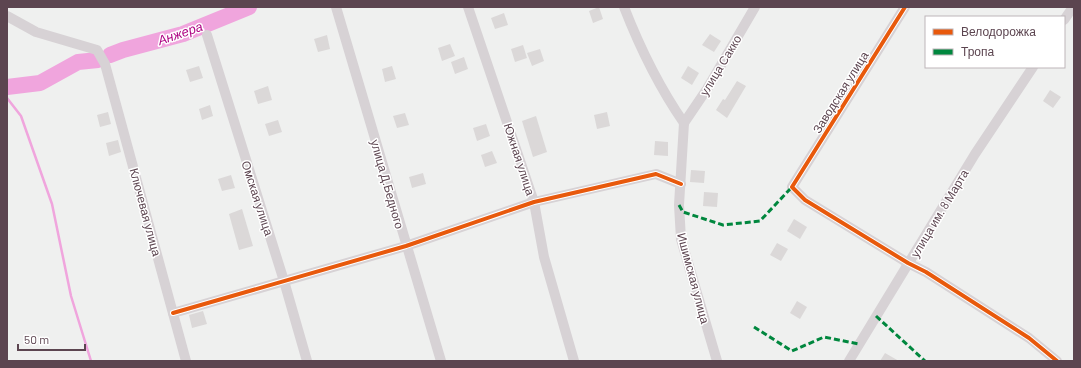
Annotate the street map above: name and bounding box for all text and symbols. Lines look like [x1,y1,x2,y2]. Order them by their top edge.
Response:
legend [925,16,1065,68]
water label: Анжера [154,18,205,48]
text: Велодорожка [961,24,1036,39]
street label: улица Сакко [696,32,745,98]
text: Тропа [961,44,995,59]
street label: Заводская улица [809,48,872,136]
street label: Южная улица [501,121,538,198]
street label: улица Д.Бедного [368,138,408,231]
street label: Омская улица [238,159,277,238]
street label: Ключевая улица [127,166,165,258]
street label: улица им. 8 Марта [907,166,972,260]
street label: Ишимская улица [674,231,713,325]
scale bar [18,326,85,352]
text: 50 m [24,332,49,346]

